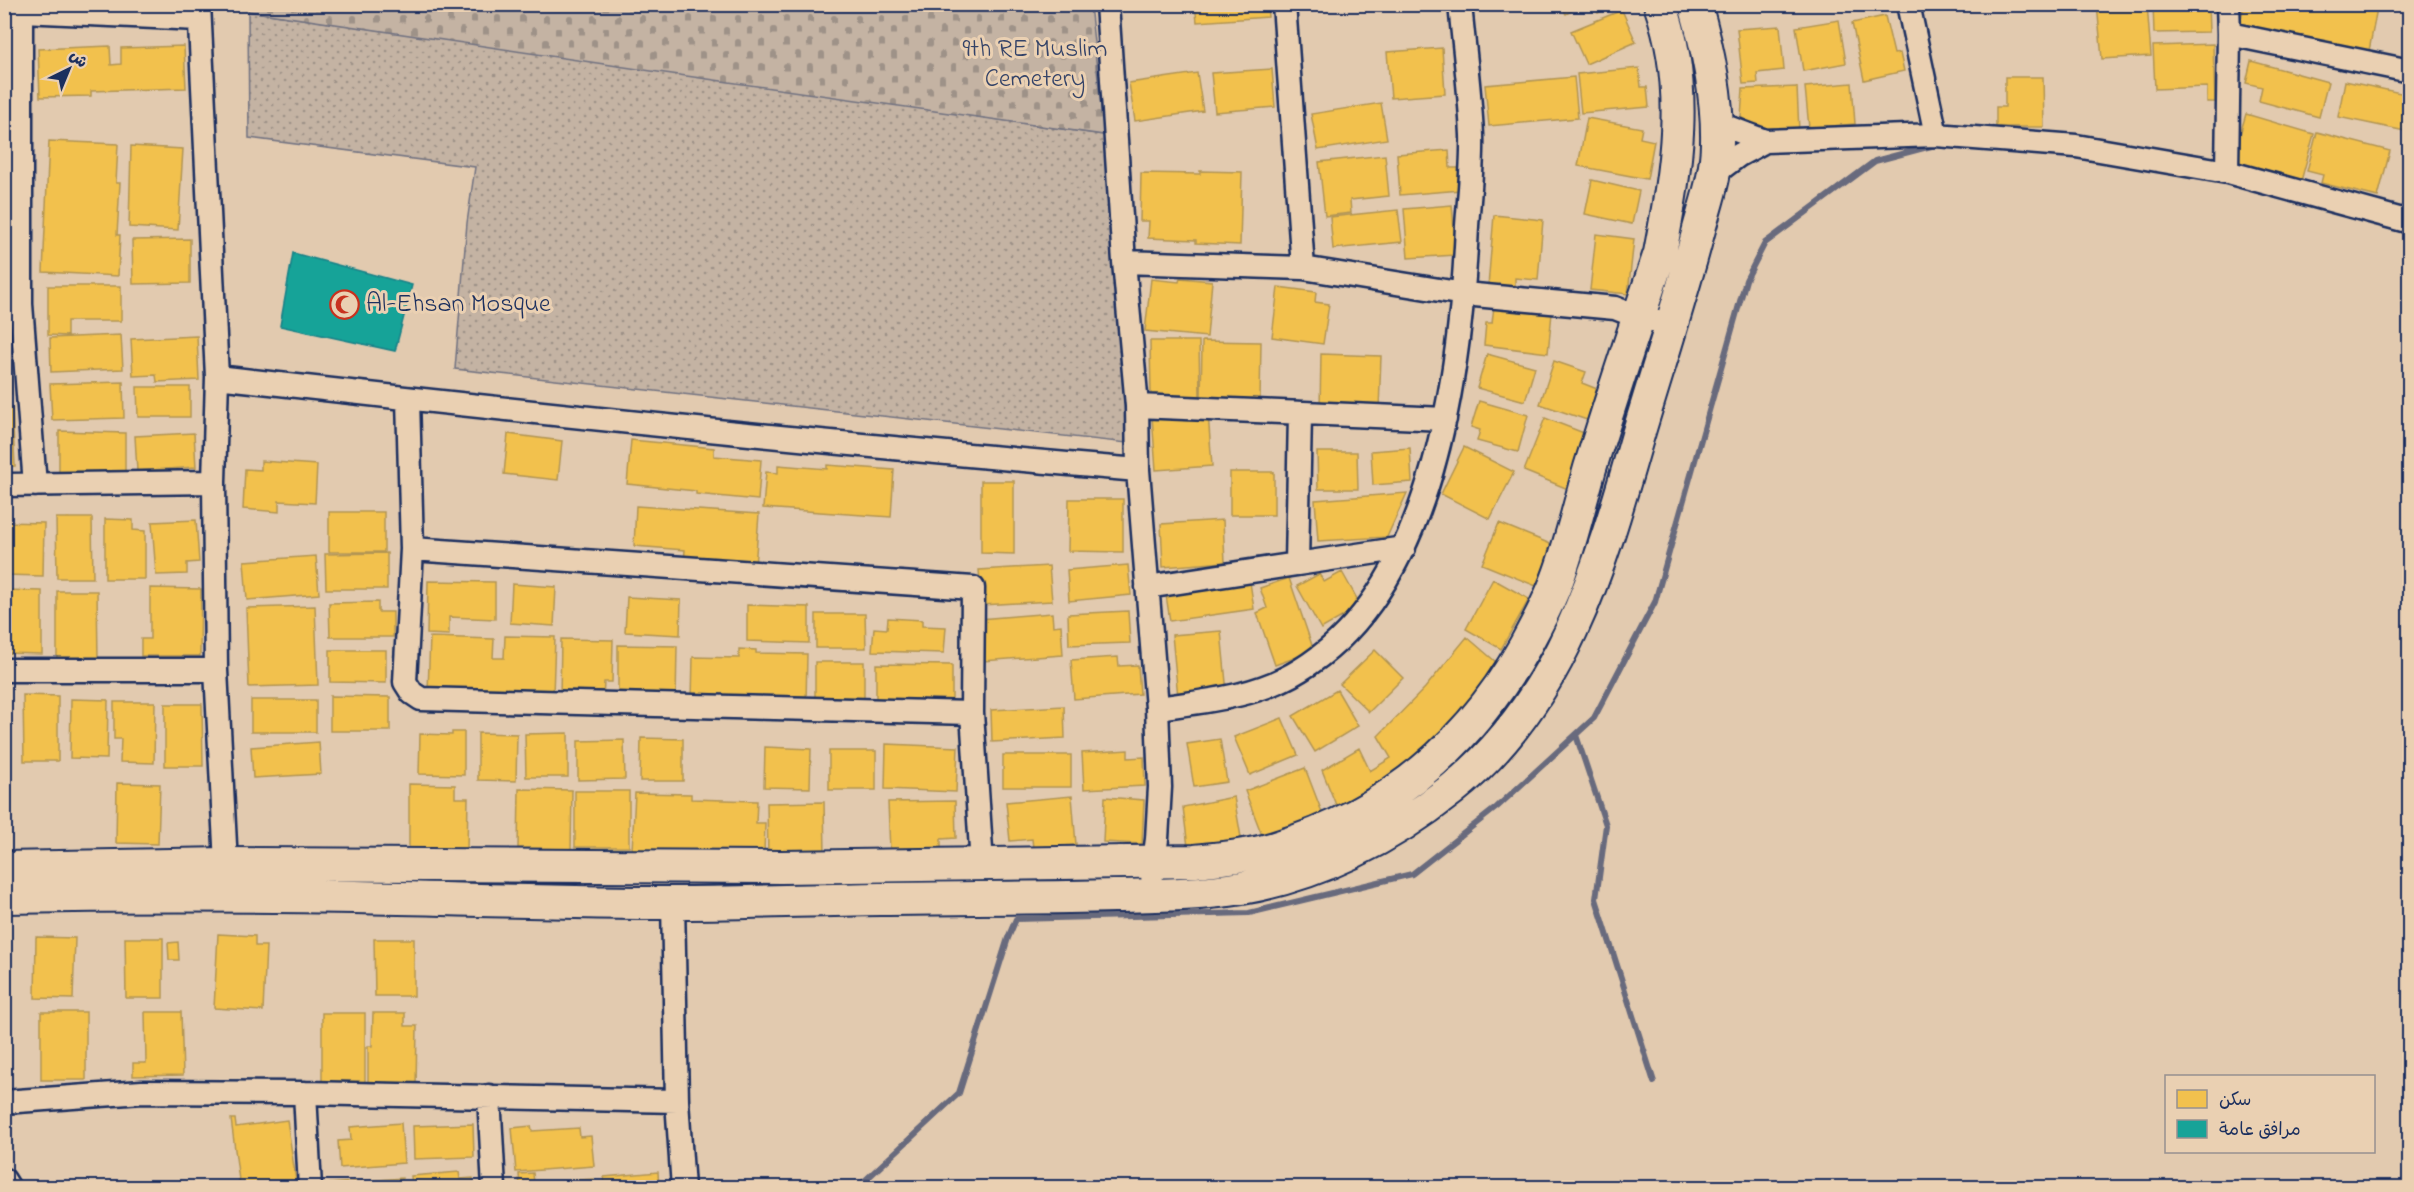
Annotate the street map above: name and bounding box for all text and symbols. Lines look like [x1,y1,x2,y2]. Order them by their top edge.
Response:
park label: 9th RE Muslim Cemetery [962,31,1108,99]
north arrow [39,39,99,99]
text: ش [63,45,92,74]
place label: Al-Ehsan Mosque [366,286,551,324]
mosque icon: Al-Ehsan Mosque [329,289,361,321]
legend [2165,1075,2375,1153]
text: سكن [2219,1088,2251,1114]
text: مرافق عامة [2219,1118,2301,1144]

